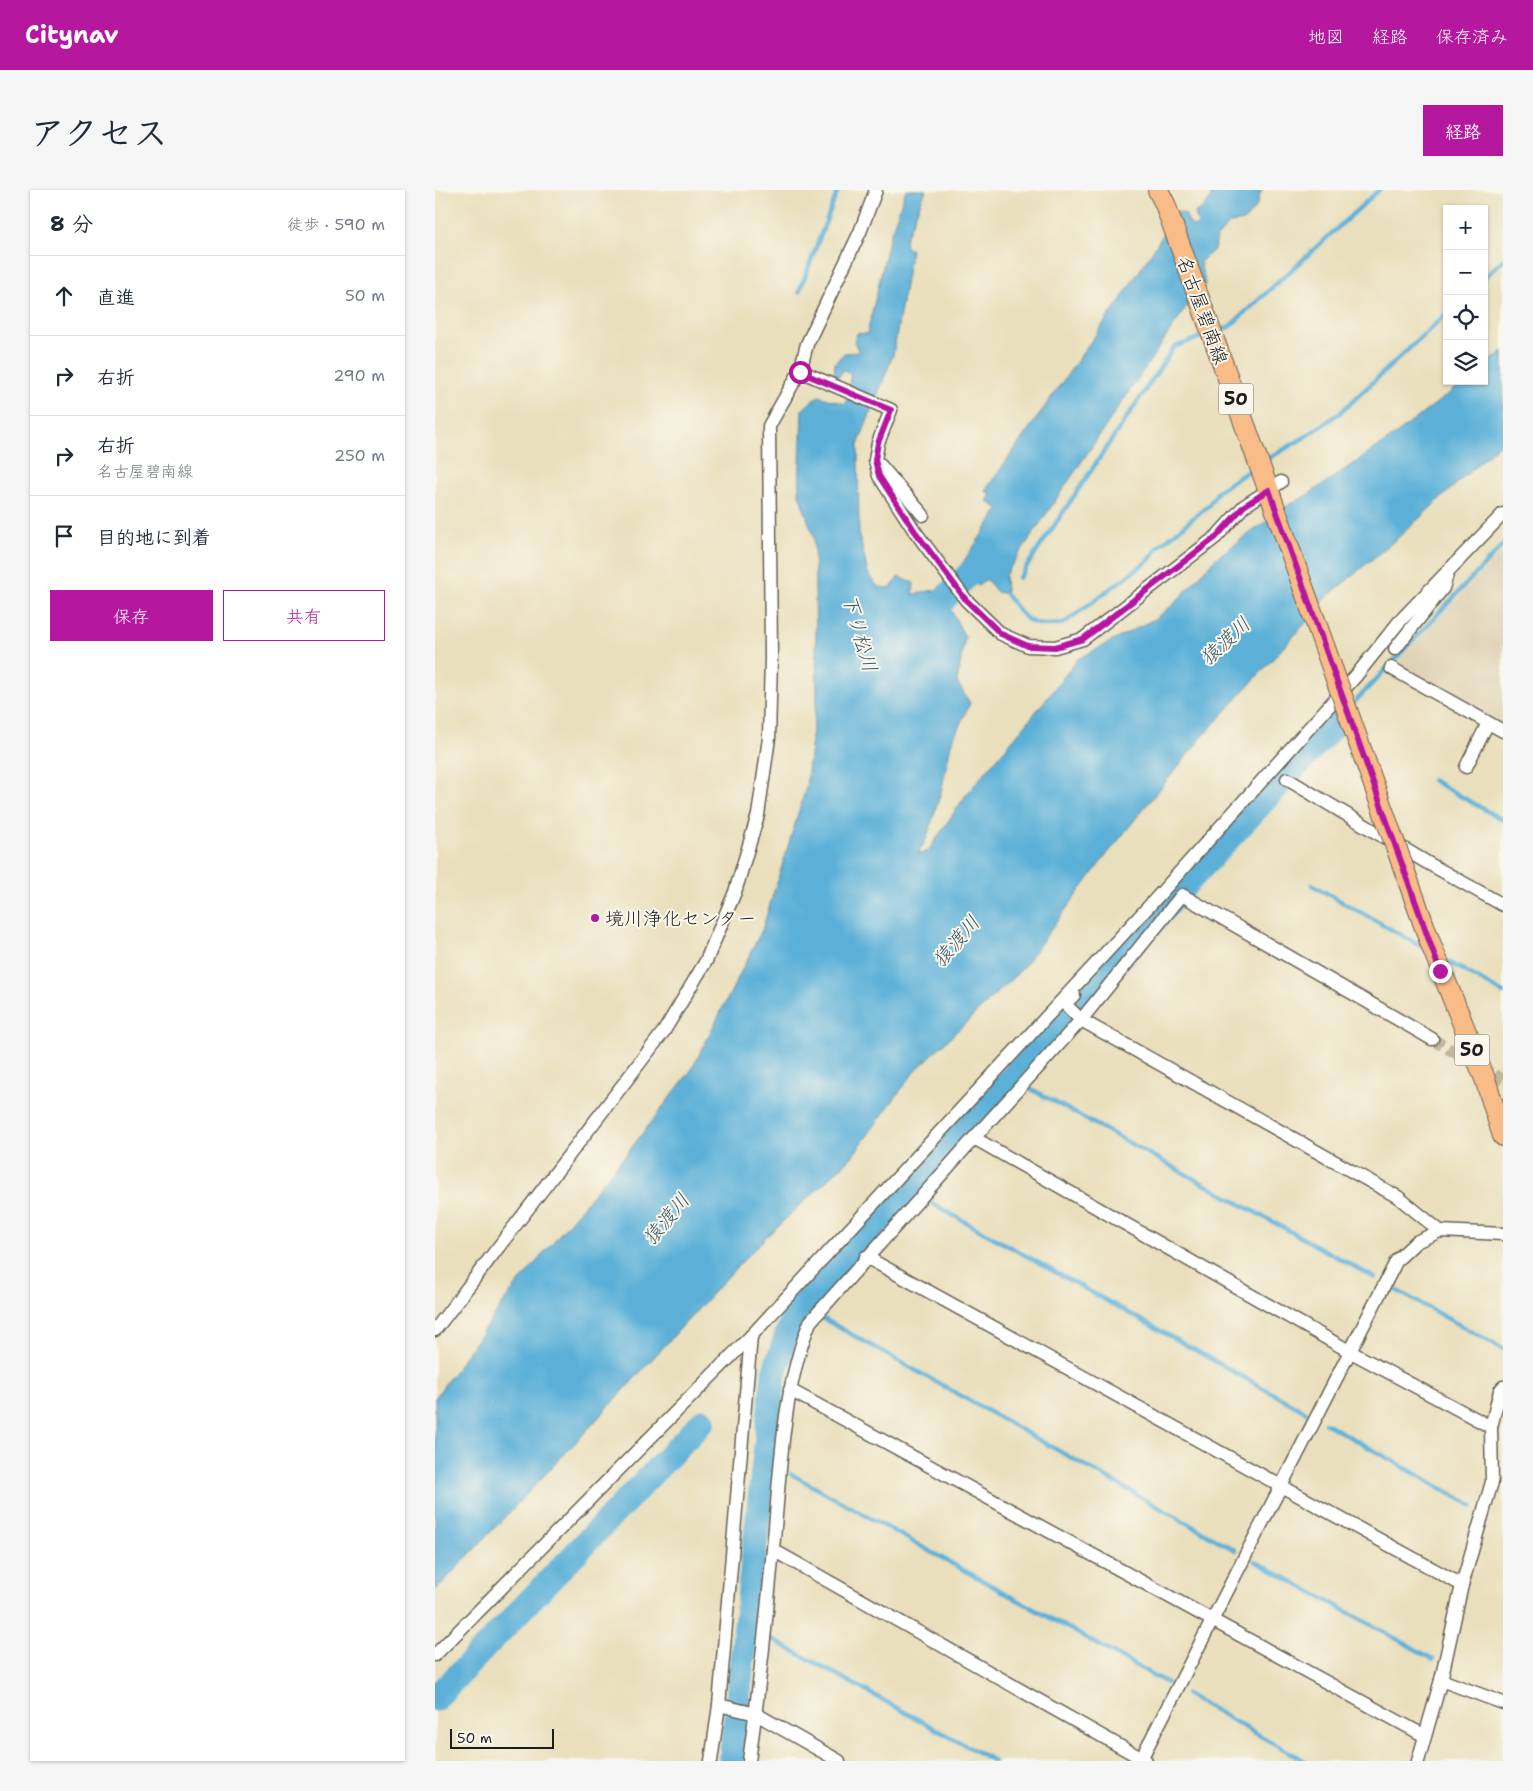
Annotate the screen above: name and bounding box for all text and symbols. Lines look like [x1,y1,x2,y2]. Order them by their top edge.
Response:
text: Citynav [25,19,119,51]
text: 地図 [1308,25,1344,49]
text: 経路 [1372,25,1408,49]
text: 保存済み [1436,25,1508,49]
button: 経路 [1423,105,1503,156]
text: アクセス [30,109,168,156]
map controls [1443,205,1488,385]
button: + [1443,205,1488,250]
text: 8 分 [50,210,93,238]
text: 徒歩 · 590 m [287,214,385,235]
button: − [1443,250,1488,295]
street label: 名古屋碧南線 [1171,252,1234,368]
icon: ahead [50,282,78,310]
text: 直進 [97,285,135,310]
text: 50 m [345,285,385,306]
button: locate [1443,295,1488,340]
button: layers [1443,340,1488,385]
route start [789,361,812,384]
icon: right [50,362,78,390]
text: 右折 [97,365,135,390]
text: 290 m [333,365,385,386]
road number: 50 [1219,383,1253,414]
text: 右折 [97,433,135,458]
icon: right [50,442,78,470]
text: 250 m [334,445,385,466]
text: 名古屋碧南線 [97,461,193,482]
icon: arrive [50,522,78,550]
text: 目的地に到着 [97,525,211,550]
button: 保存 [50,590,213,641]
button: 共有 [223,590,385,641]
water label: 下り松川 [836,591,884,675]
water label: 猿渡川 [1194,611,1256,671]
place label: 境川浄化センター [605,906,756,931]
water label: 猿渡川 [927,910,985,972]
marker: 境川浄化センター [589,912,601,924]
route end [1429,960,1452,983]
road number: 50 [1455,1034,1489,1066]
water label: 猿渡川 [637,1188,695,1250]
scale bar [450,1726,554,1749]
text: 50 m [457,1729,492,1747]

